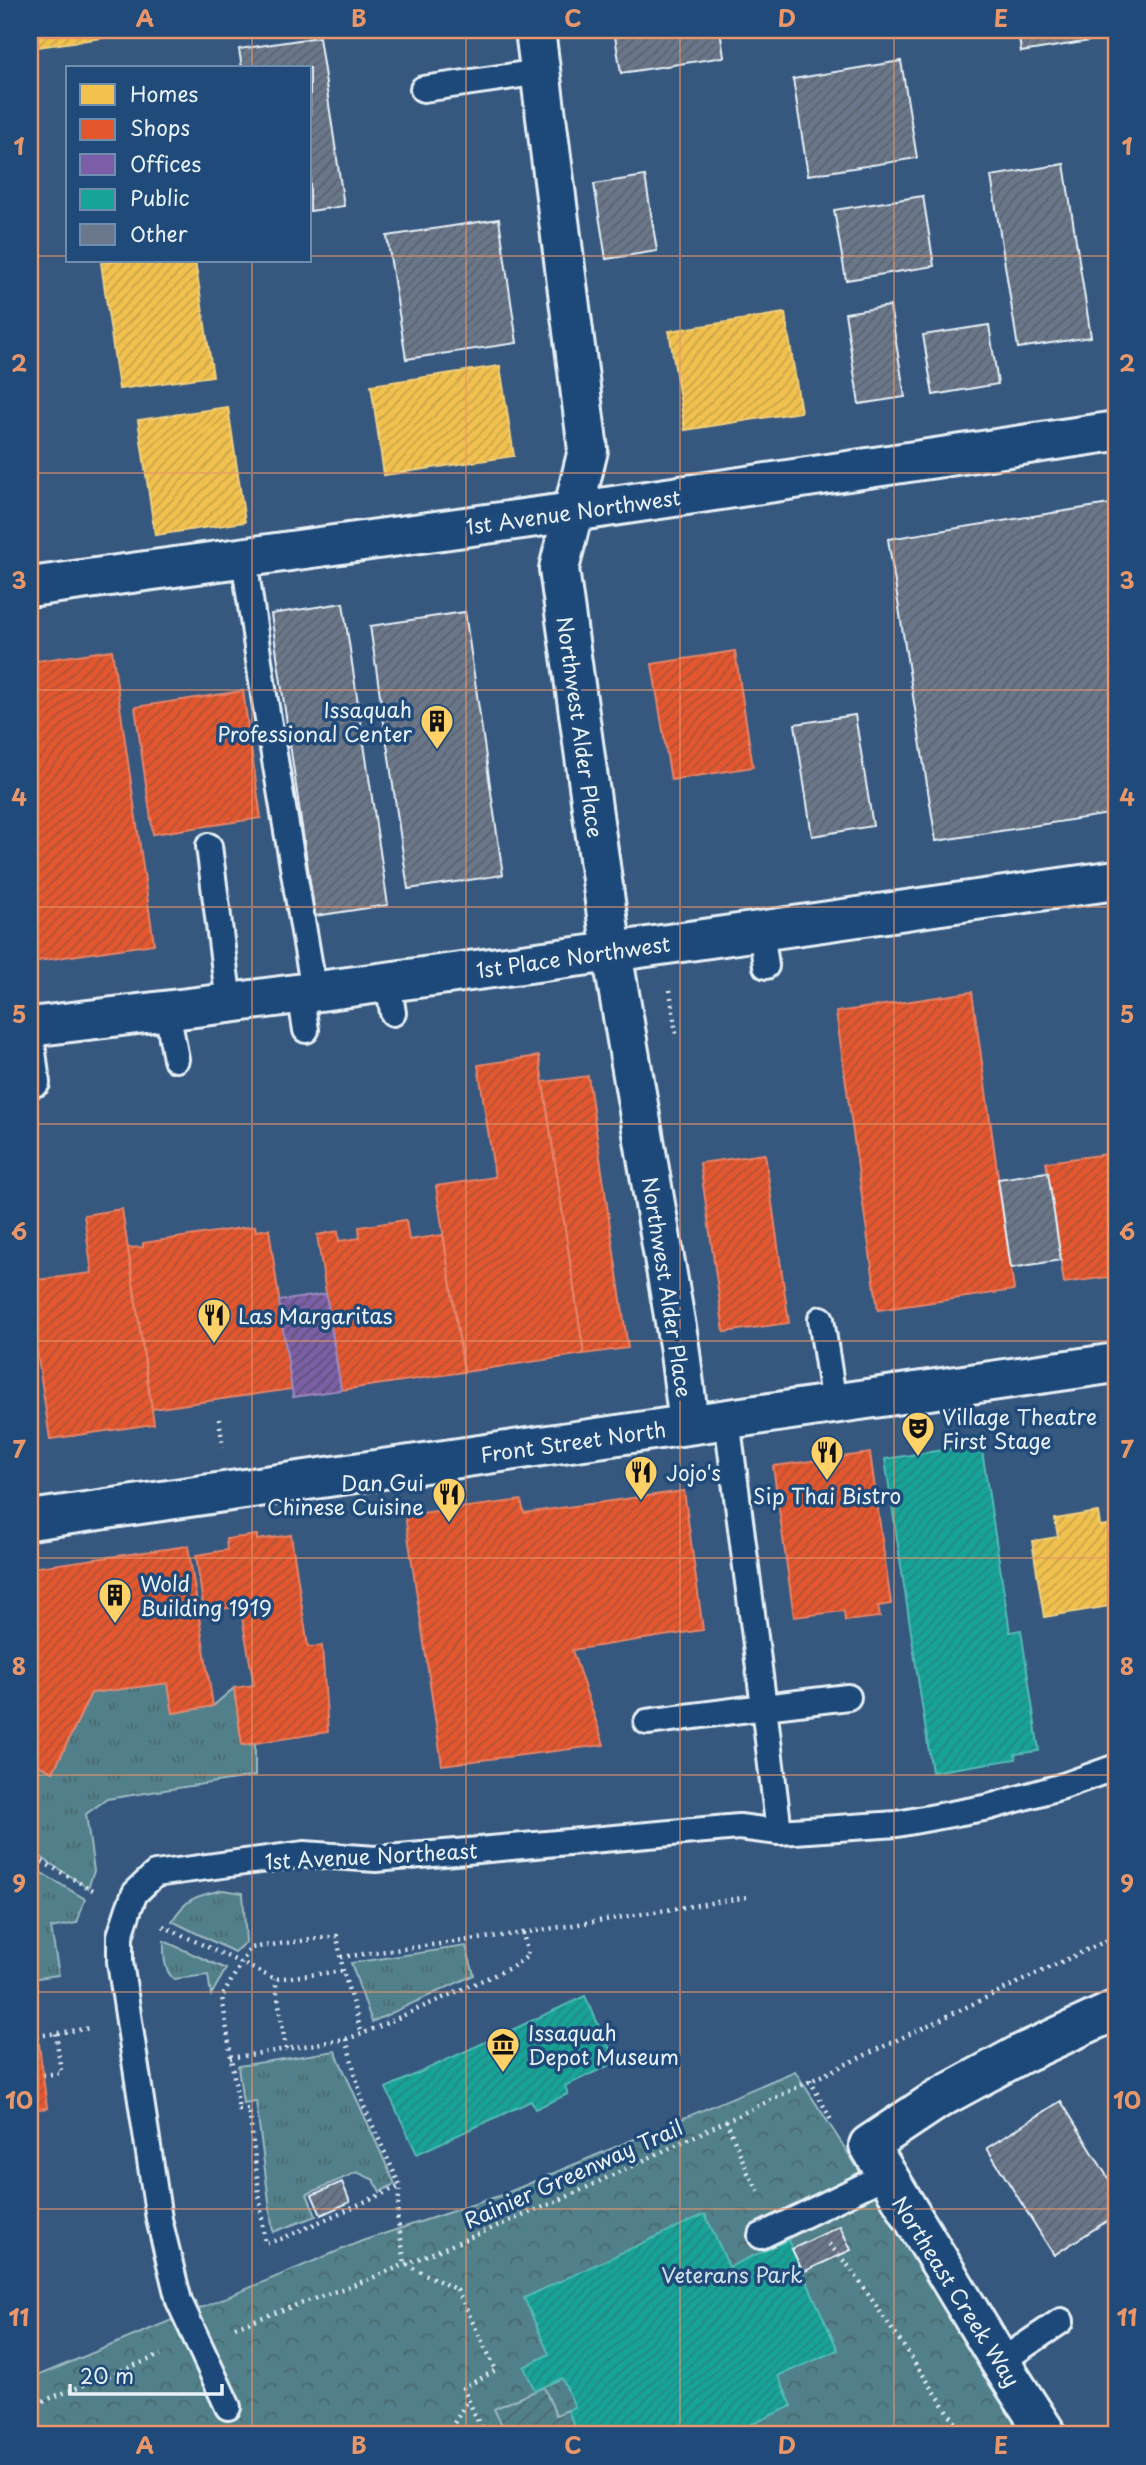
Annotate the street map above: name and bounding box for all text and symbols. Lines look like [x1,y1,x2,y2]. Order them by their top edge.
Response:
text: A [136,0,154,35]
text: B [351,0,367,35]
text: C [564,0,582,35]
text: D [778,0,796,35]
text: E [994,0,1008,35]
legend [66,66,312,262]
text: Homes [130,77,198,109]
text: Shops [130,111,190,143]
text: 1 [14,128,25,163]
text: 1 [1122,128,1133,163]
text: Offices [130,147,201,179]
text: Public [130,181,190,213]
text: Other [130,217,188,249]
text: 2 [11,345,27,380]
text: 2 [1119,345,1135,380]
street label: 1st Avenue Northwest [464,480,682,542]
text: 3 [11,562,27,597]
text: 3 [1119,562,1135,597]
street label: Northwest Alder Place [550,614,612,840]
place label: Issaquah Professional Center [217,693,412,749]
building icon: Issaquah Professional Center [418,702,456,751]
text: 4 [11,779,27,814]
text: 4 [1119,779,1135,814]
street label: 1st Place Northwest [474,927,672,985]
text: 5 [12,996,26,1031]
text: 5 [1120,996,1134,1031]
street label: Northwest Alder Place [635,1174,701,1400]
text: 6 [11,1213,27,1248]
text: 6 [1119,1213,1135,1248]
restaurant icon: Las Margaritas [195,1296,233,1345]
place label: Las Margaritas [238,1299,392,1331]
place label: Village Theatre First Stage [942,1400,1097,1456]
theatre icon: Village Theatre First Stage [899,1409,937,1458]
street label: Front Street North [478,1412,668,1470]
text: 7 [12,1431,26,1466]
text: 7 [1120,1431,1134,1466]
restaurant icon: Sip Thai Bistro [808,1433,846,1482]
restaurant icon: Jojo's [622,1453,660,1502]
place label: Jojo's [666,1456,721,1488]
place label: Dan Gui Chinese Cuisine [267,1466,424,1522]
restaurant icon: Dan Gui Chinese Cuisine [430,1475,468,1524]
place label: Sip Thai Bistro [753,1479,901,1511]
place label: Wold Building 1919 [140,1567,272,1623]
building icon: Wold Building 1919 [96,1576,134,1625]
text: 8 [12,1648,26,1683]
text: 8 [1120,1648,1134,1683]
street label: 1st Avenue Northeast [264,1833,478,1877]
text: 9 [12,1865,26,1900]
text: 9 [1120,1865,1134,1900]
place label: Issaquah Depot Museum [528,2016,679,2072]
museum icon: Issaquah Depot Museum [484,2025,522,2074]
text: 10 [5,2082,33,2117]
text: 10 [1113,2082,1141,2117]
street label: Rainier Greenway Trail [458,2110,688,2236]
street label: Northeast Creek Way [885,2189,1029,2393]
park label: Veterans Park [661,2258,803,2290]
text: 11 [9,2299,30,2334]
text: 11 [1117,2299,1138,2334]
scale bar [70,2353,222,2397]
text: 20 m [80,2359,134,2391]
text: A [136,2427,154,2462]
text: B [351,2427,367,2462]
text: C [564,2427,582,2462]
text: D [778,2427,796,2462]
text: E [994,2427,1008,2462]

